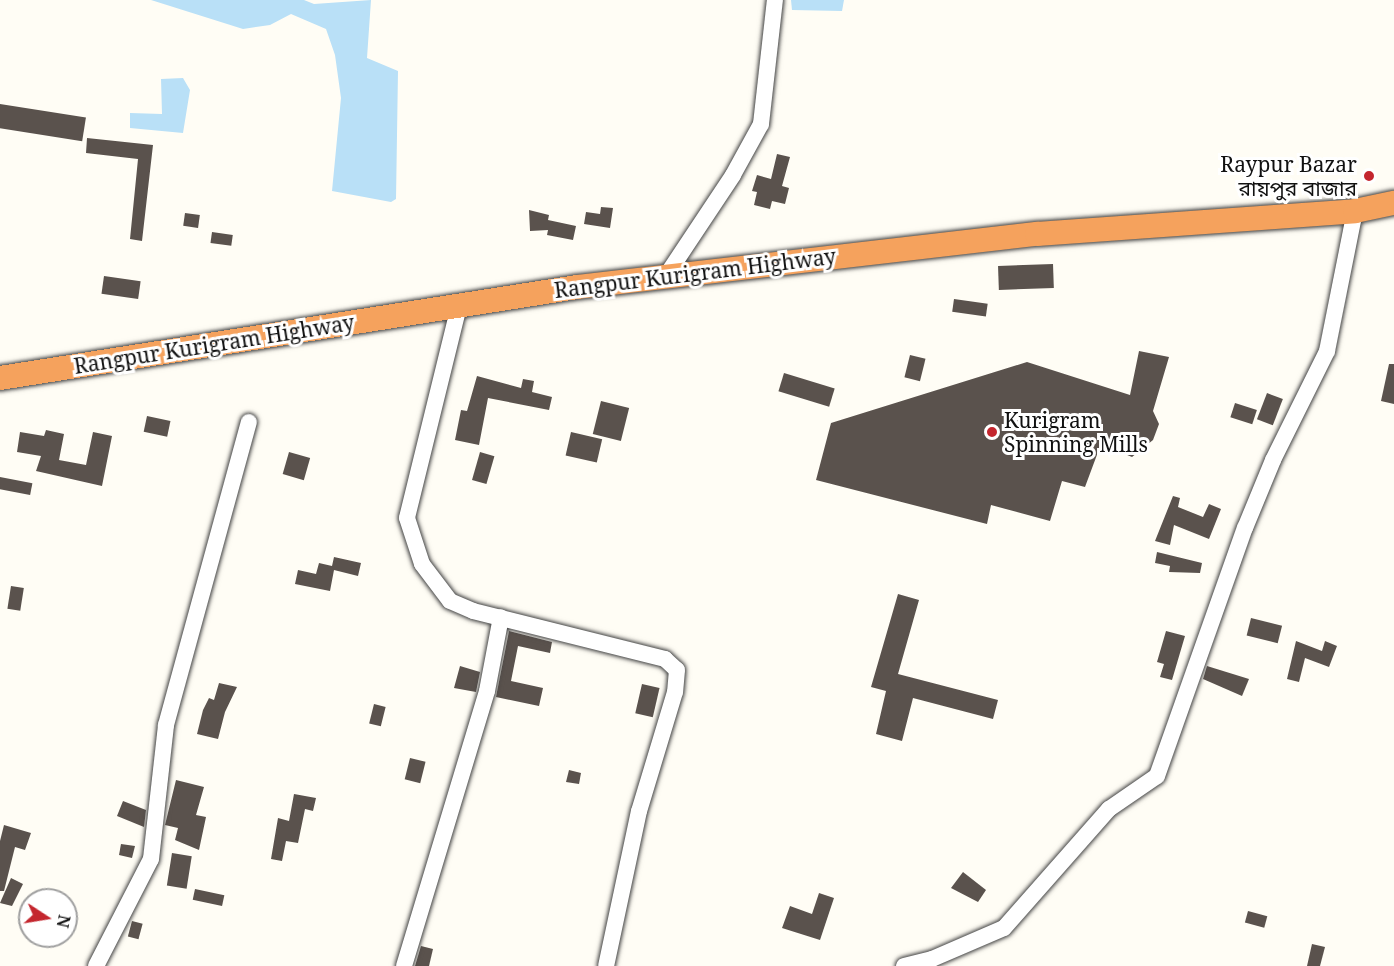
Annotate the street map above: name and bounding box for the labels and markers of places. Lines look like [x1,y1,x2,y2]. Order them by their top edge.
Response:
place label: Raypur Bazar রায়পুর বাজার [1220,151,1357,201]
marker: Raypur Bazar রায়পুর বাজার [1362,169,1376,183]
place label: Kurigram Spinning Mills [1004,407,1148,457]
marker: Kurigram Spinning Mills [985,425,999,439]

